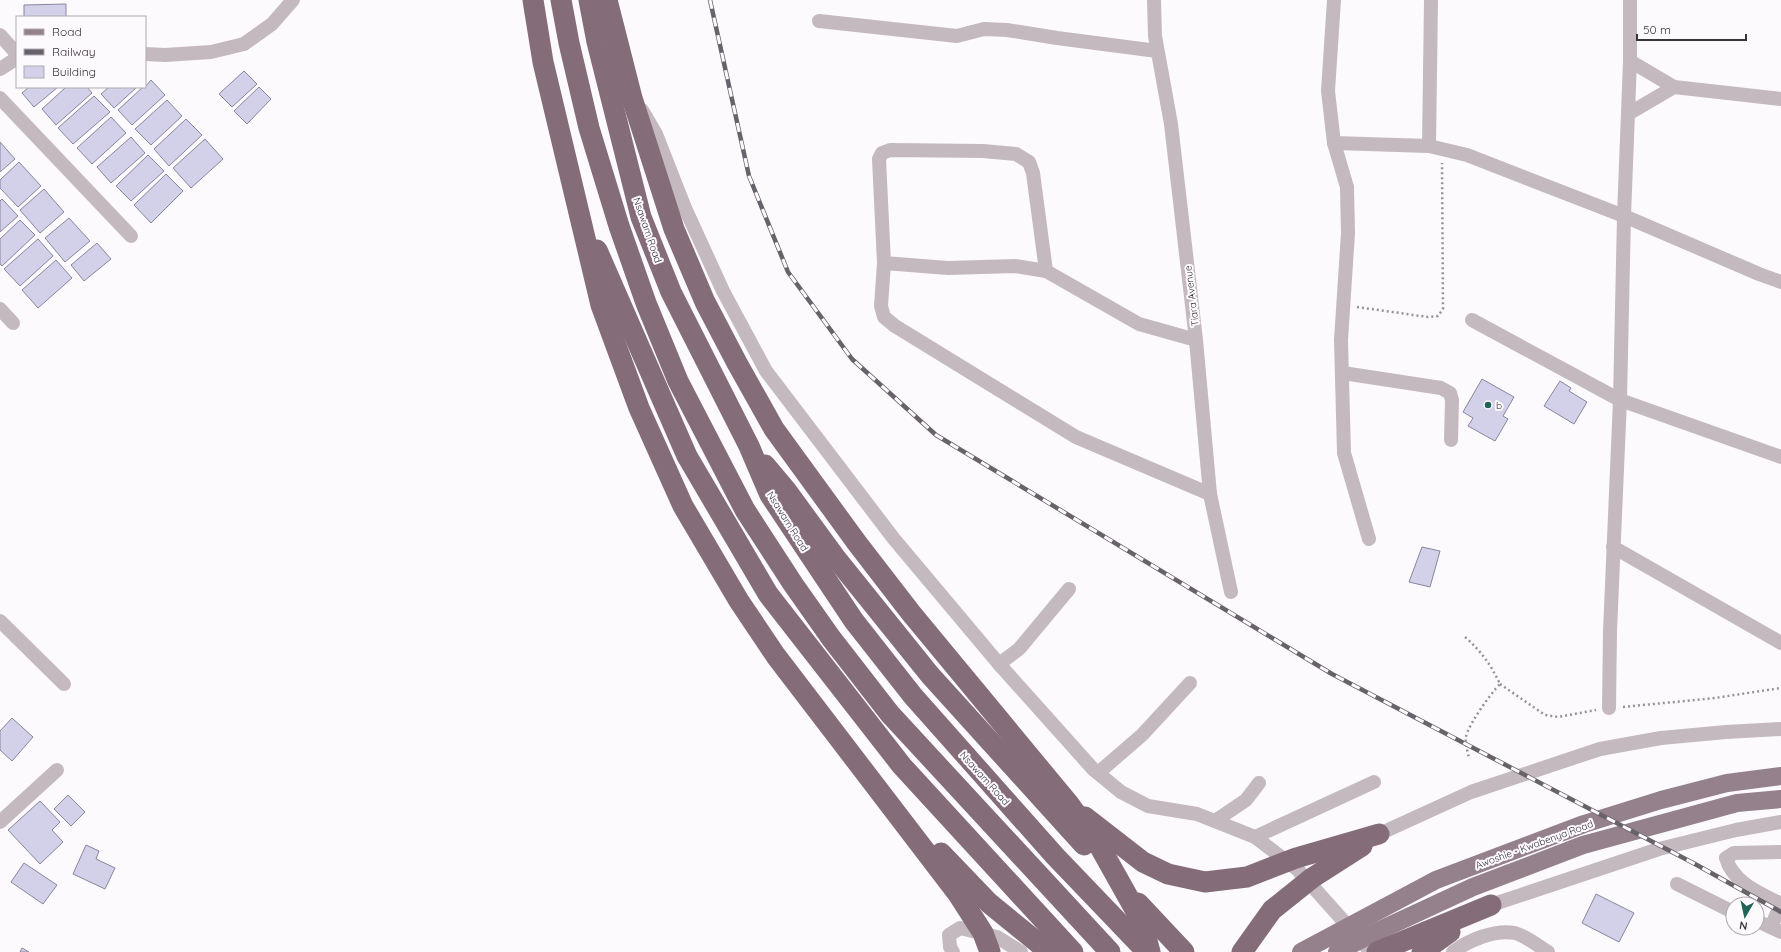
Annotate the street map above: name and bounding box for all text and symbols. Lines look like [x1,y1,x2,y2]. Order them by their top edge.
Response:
legend [16,16,146,88]
scale bar [1637,16,1746,42]
text: 50 m [1643,22,1671,37]
text: Road [52,24,82,39]
text: Railway [52,44,96,59]
text: Building [52,64,96,79]
street label: Nsawam Road [630,196,665,265]
street label: Tiara Avenue [1181,265,1202,327]
place label: b [1496,399,1502,412]
marker: b [1483,400,1493,410]
street label: Nsawam Road [764,489,811,554]
street label: Nsawam Road [957,749,1012,808]
street label: Awoshie - Kwabenya Road [1473,817,1595,872]
north arrow [1725,896,1765,936]
text: N [1738,918,1749,933]

